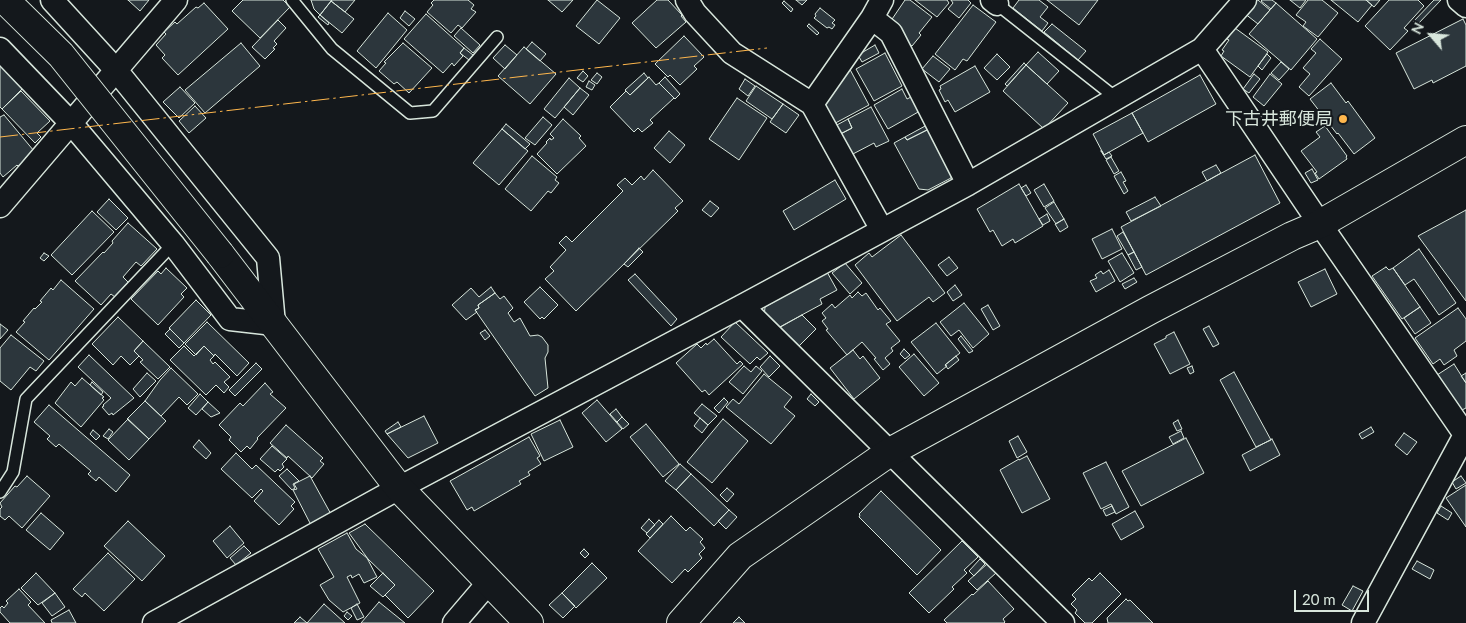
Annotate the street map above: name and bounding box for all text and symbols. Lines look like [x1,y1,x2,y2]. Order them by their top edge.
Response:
north arrow [1406,10,1456,60]
text: N [1407,19,1427,37]
place label: 下古井郵便局 [1225,108,1333,130]
marker: 下古井郵便局 [1337,113,1349,125]
scale bar [1296,580,1371,612]
text: 20 m [1302,590,1336,608]

